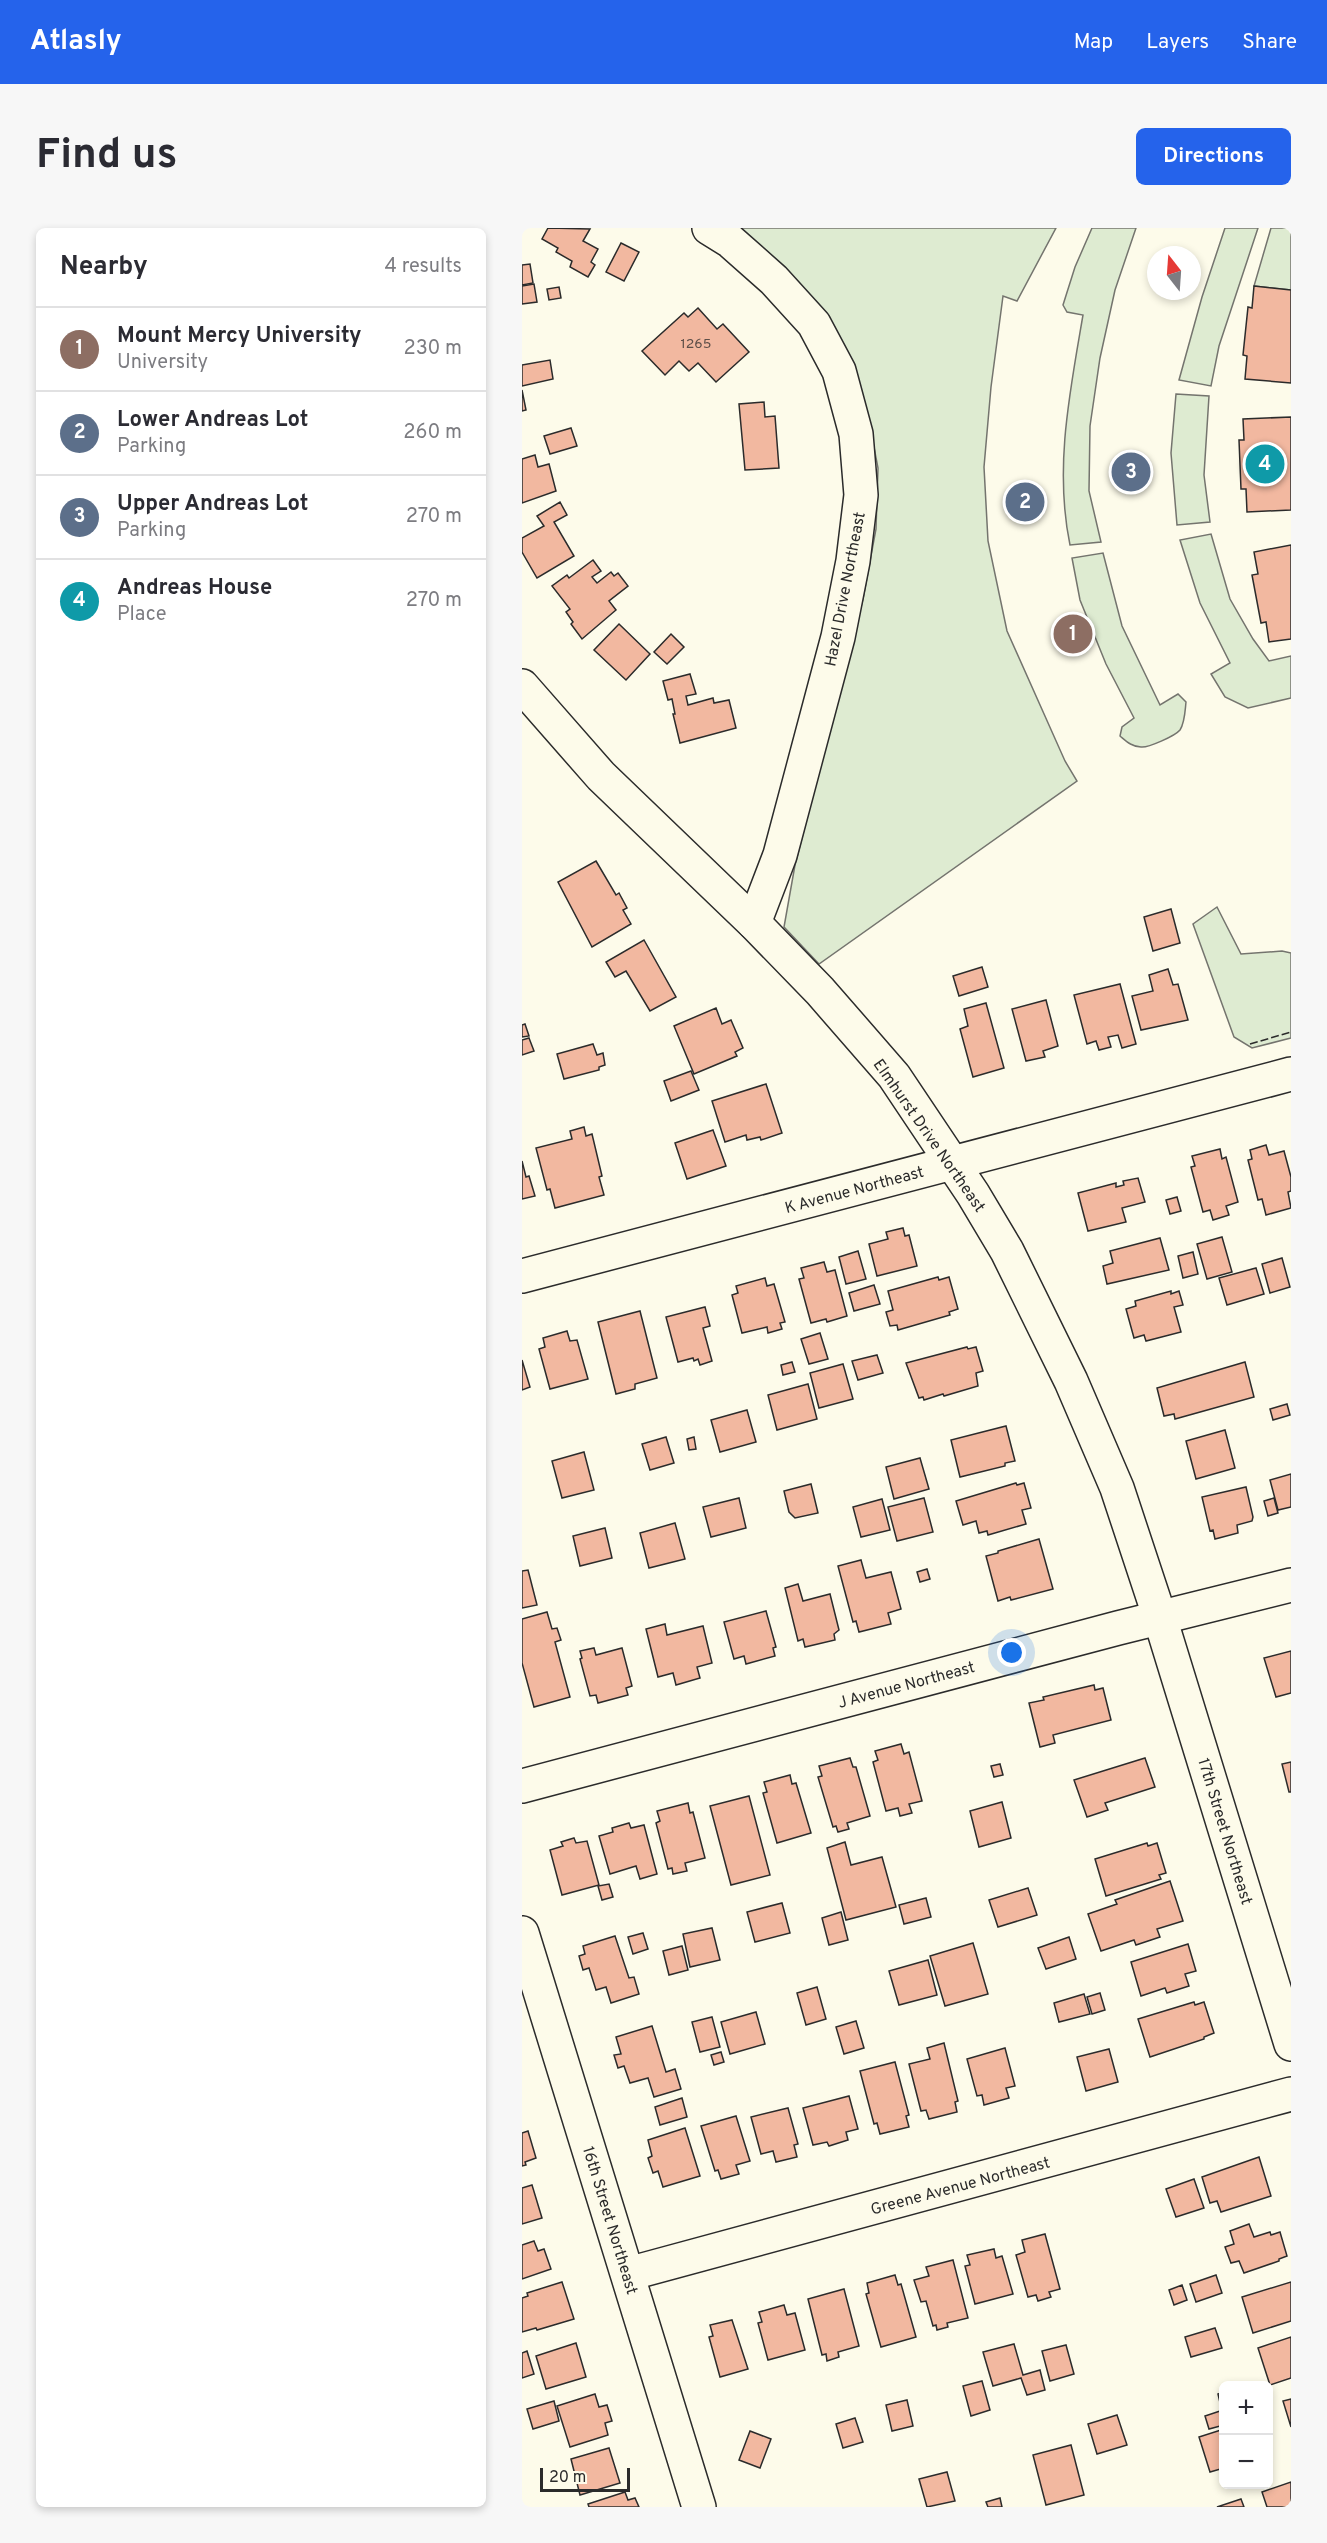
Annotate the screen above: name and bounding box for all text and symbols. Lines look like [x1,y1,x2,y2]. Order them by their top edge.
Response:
text: Atlasly [30,24,122,60]
text: Map [1074,29,1113,56]
text: Layers [1146,29,1209,56]
text: Share [1242,29,1297,56]
button: Directions [1136,128,1291,185]
text: Find us [36,130,177,183]
north arrow [1147,246,1201,300]
text: Nearby [60,251,148,284]
text: 4 results [385,254,462,280]
text: Mount Mercy University [117,323,362,350]
text: 1 [76,336,84,362]
text: 230 m [403,336,462,362]
house number: 1265 [681,336,711,353]
text: University [117,350,208,376]
text: Lower Andreas Lot [117,407,308,434]
text: 2 [73,420,86,446]
text: 260 m [403,420,462,446]
text: Parking [117,434,186,460]
pin: 4 [1246,442,1284,486]
pin: 3 [1112,450,1150,494]
pin: 2 [1006,480,1044,524]
text: Upper Andreas Lot [117,491,308,518]
text: 3 [74,504,86,530]
text: 270 m [406,504,462,530]
street label: Hazel Drive Northeast [821,510,871,668]
text: Parking [117,518,186,544]
text: Andreas House [117,575,272,602]
text: 4 [73,588,86,614]
text: 270 m [406,588,462,614]
text: Place [117,602,167,628]
pin: 1 [1054,612,1092,656]
street label: Elmhurst Drive Northeast [868,1056,989,1217]
street label: K Avenue Northeast [783,1163,926,1219]
your location [997,1638,1026,1667]
street label: J Avenue Northeast [836,1658,977,1714]
street label: 17th Street Northeast [1192,1756,1256,1907]
street label: 16th Street Northeast [577,2144,641,2297]
street label: Greene Avenue Northeast [869,2153,1052,2220]
map controls [1219,2381,1273,2489]
button: + [1219,2381,1273,2435]
button: − [1219,2435,1273,2489]
scale bar [540,2465,630,2492]
text: 20 m [549,2468,586,2488]

